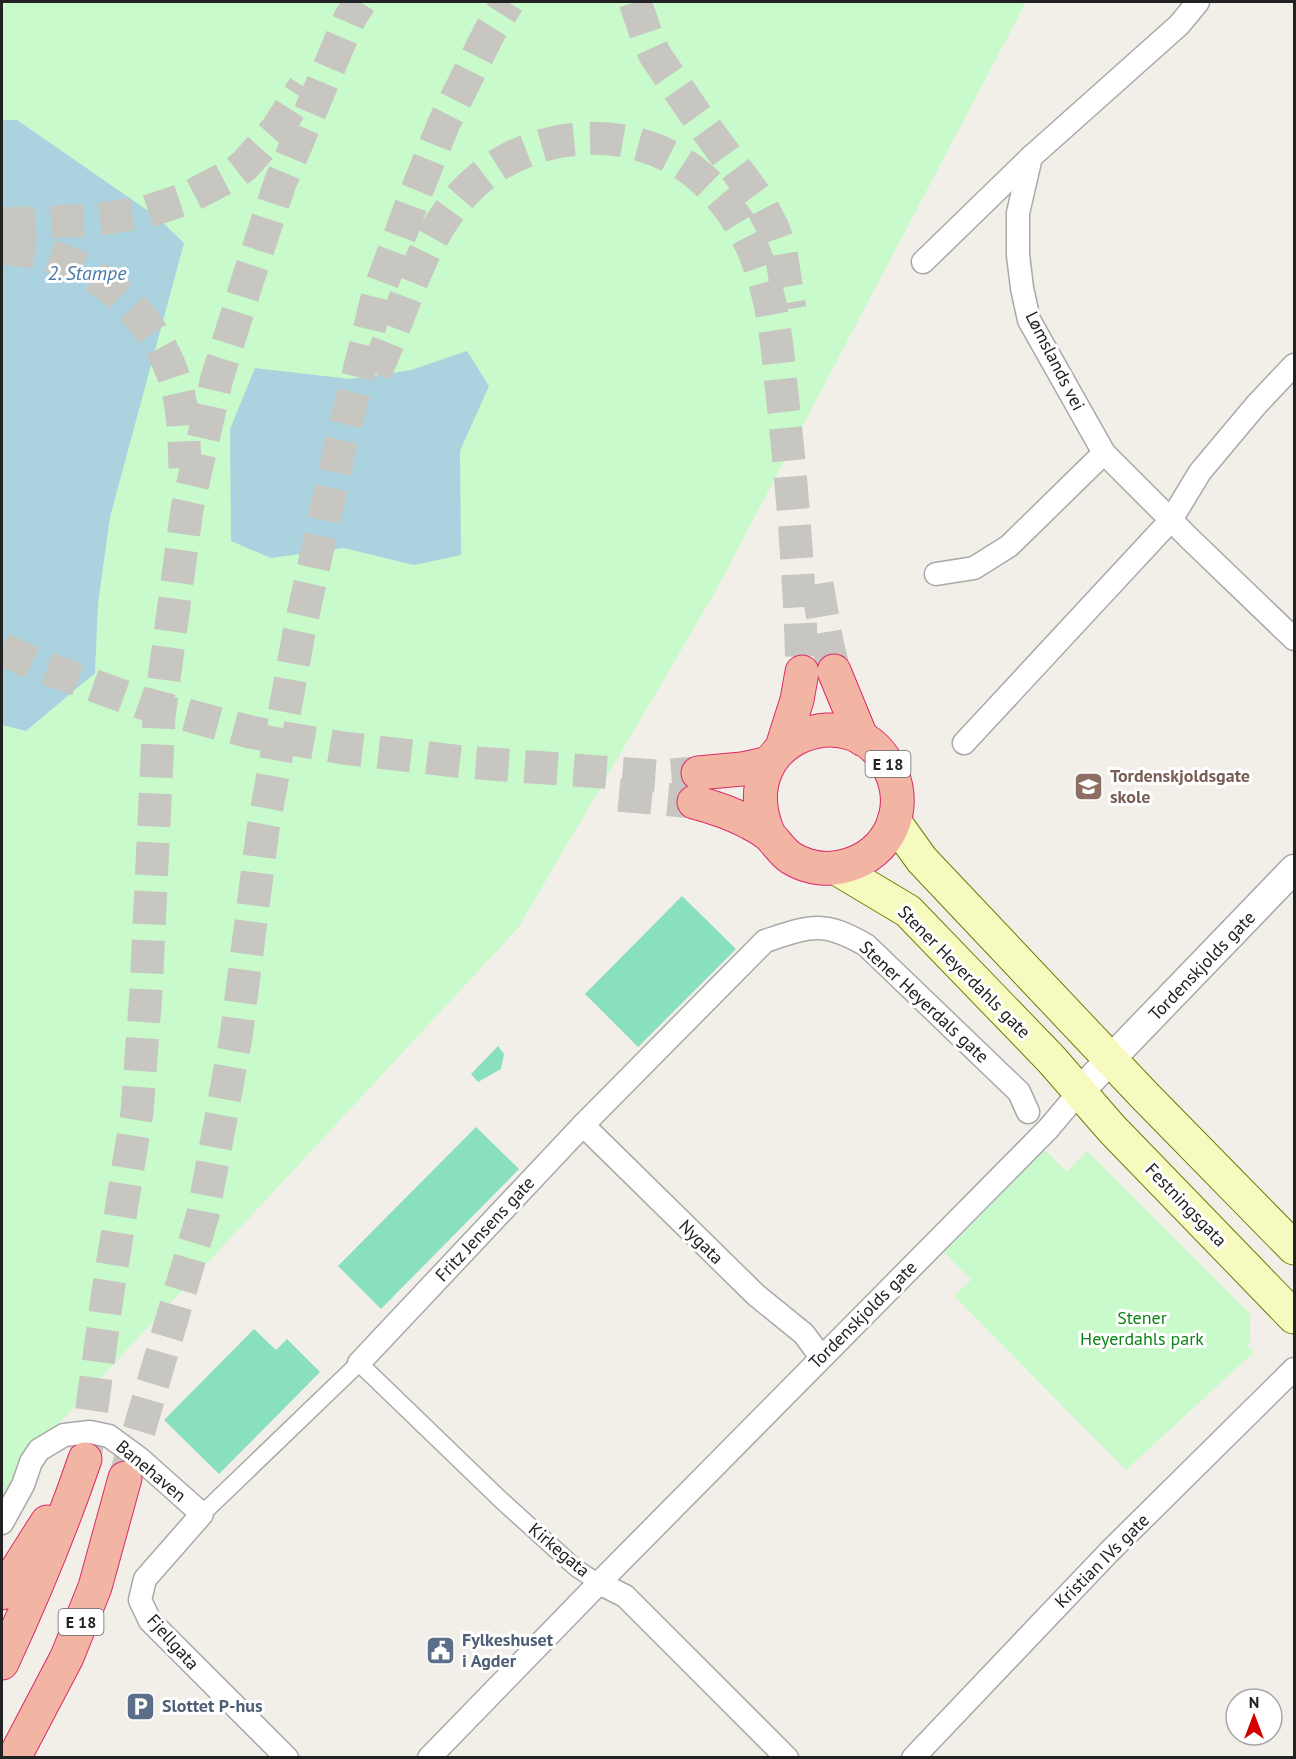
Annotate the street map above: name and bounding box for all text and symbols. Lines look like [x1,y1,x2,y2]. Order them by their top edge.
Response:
water label: 2. Stampe [47,260,127,286]
street label: Lømslands vei [1021,307,1090,414]
road number: E 18 [866,751,910,777]
place label: Tordenskjoldsgate skole [1110,764,1250,808]
school or university icon: Tordenskjoldsgate skole [1073,770,1105,802]
street label: Stener Heyerdahls gate [893,900,1036,1043]
street label: Tordenskjolds gate [1143,906,1260,1025]
street label: Stener Heyerdals gate [855,936,994,1068]
street label: Festningsgata [1141,1158,1232,1251]
street label: Fritz Jensens gate [430,1171,539,1286]
street label: Nygata [674,1214,729,1269]
street label: Tordenskjolds gate [804,1256,922,1374]
park label: Stener Heyerdahls park [1080,1306,1204,1350]
street label: Banehaven [111,1435,191,1507]
street label: Kristian IVs gate [1050,1509,1154,1613]
street label: Kirkegata [524,1517,595,1582]
road number: E 18 [58,1609,104,1635]
street label: Fjellgata [142,1609,204,1674]
place label: Fylkeshuset i Agder [462,1628,554,1672]
public building icon: Fylkeshuset i Agder [425,1634,457,1666]
north arrow [1224,1687,1284,1747]
parking icon: Slottet P-hus [125,1690,157,1722]
text: N [1249,1692,1259,1712]
place label: Slottet P-hus [162,1694,263,1717]

